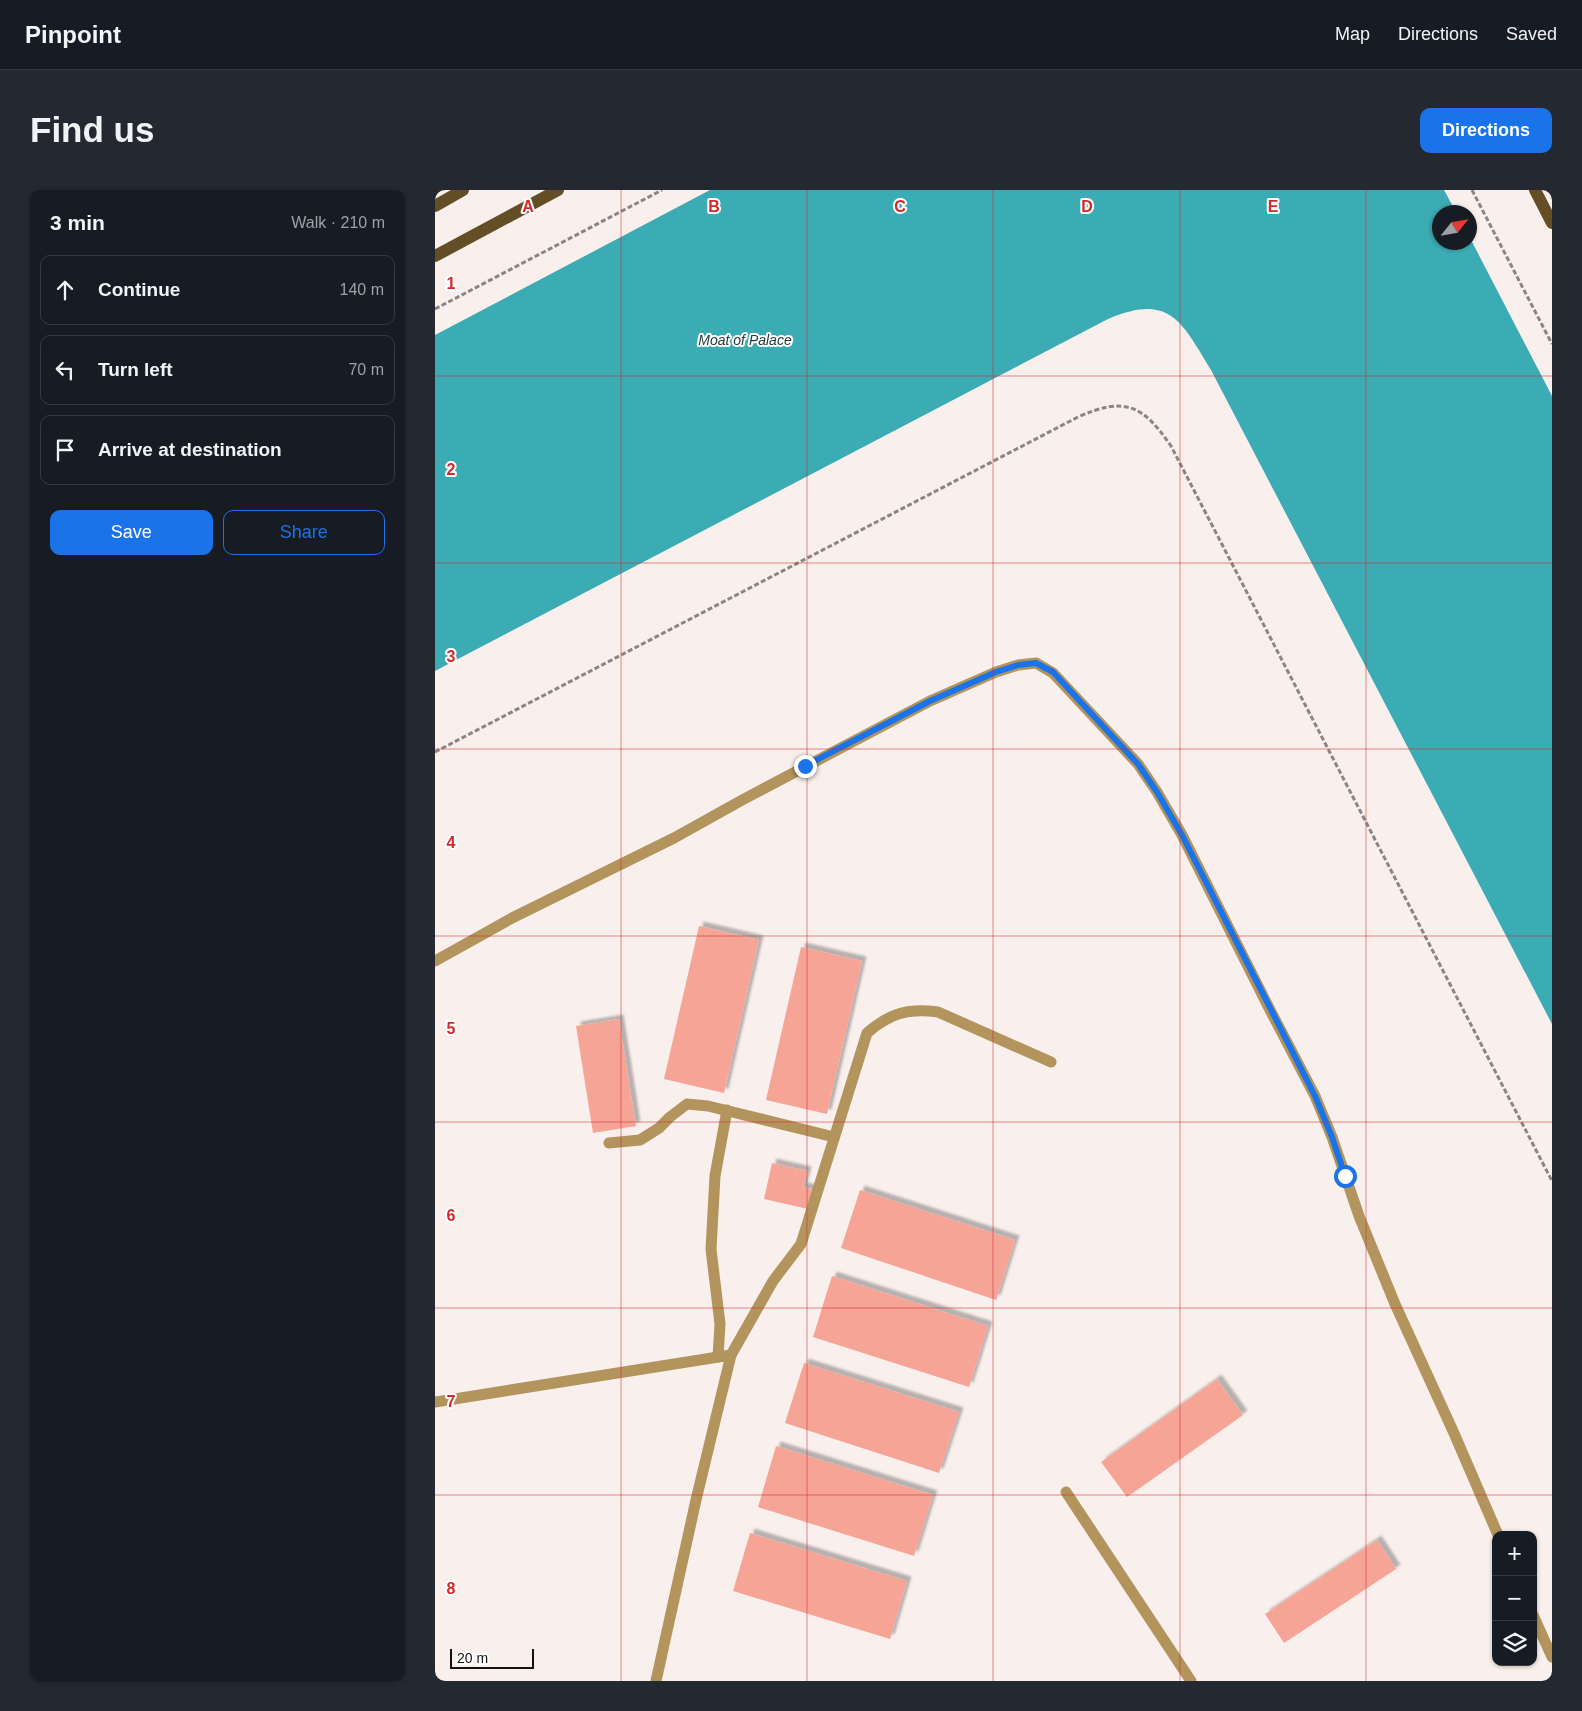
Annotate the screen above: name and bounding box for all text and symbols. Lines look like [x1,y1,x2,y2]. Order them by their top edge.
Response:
text: Pinpoint [25,21,121,48]
text: Map [1335,24,1370,44]
text: Directions [1398,24,1478,44]
text: Saved [1506,24,1557,44]
button: Directions [1420,108,1552,153]
text: Find us [30,110,154,149]
text: A [522,198,534,215]
text: B [708,198,720,215]
text: C [894,198,906,215]
text: D [1081,198,1093,215]
text: E [1268,198,1279,215]
north arrow [1432,205,1477,250]
text: 3 min [50,211,105,234]
text: Walk · 210 m [291,214,385,231]
text: 1 [447,275,456,292]
icon: ahead [51,276,79,304]
text: Continue [98,279,180,300]
text: 140 m [340,281,384,298]
water label: Moat of Palace [698,332,792,348]
icon: left [51,356,79,384]
text: Turn left [98,359,173,380]
text: 70 m [348,361,384,378]
icon: arrive [51,436,79,464]
text: Arrive at destination [98,439,282,460]
text: 2 [447,461,456,478]
button: Save [50,510,213,555]
button: Share [223,510,385,555]
text: 3 [447,648,456,665]
route end [794,755,817,778]
text: 4 [447,834,456,851]
text: 5 [447,1020,456,1037]
route start [1334,1165,1357,1188]
text: 6 [447,1207,456,1224]
text: 7 [447,1393,456,1410]
map controls [1492,1531,1537,1666]
button: + [1492,1531,1537,1576]
button: − [1492,1576,1537,1621]
text: 8 [447,1580,456,1597]
button: layers [1492,1621,1537,1666]
scale bar [450,1646,534,1669]
text: 20 m [457,1650,488,1666]

